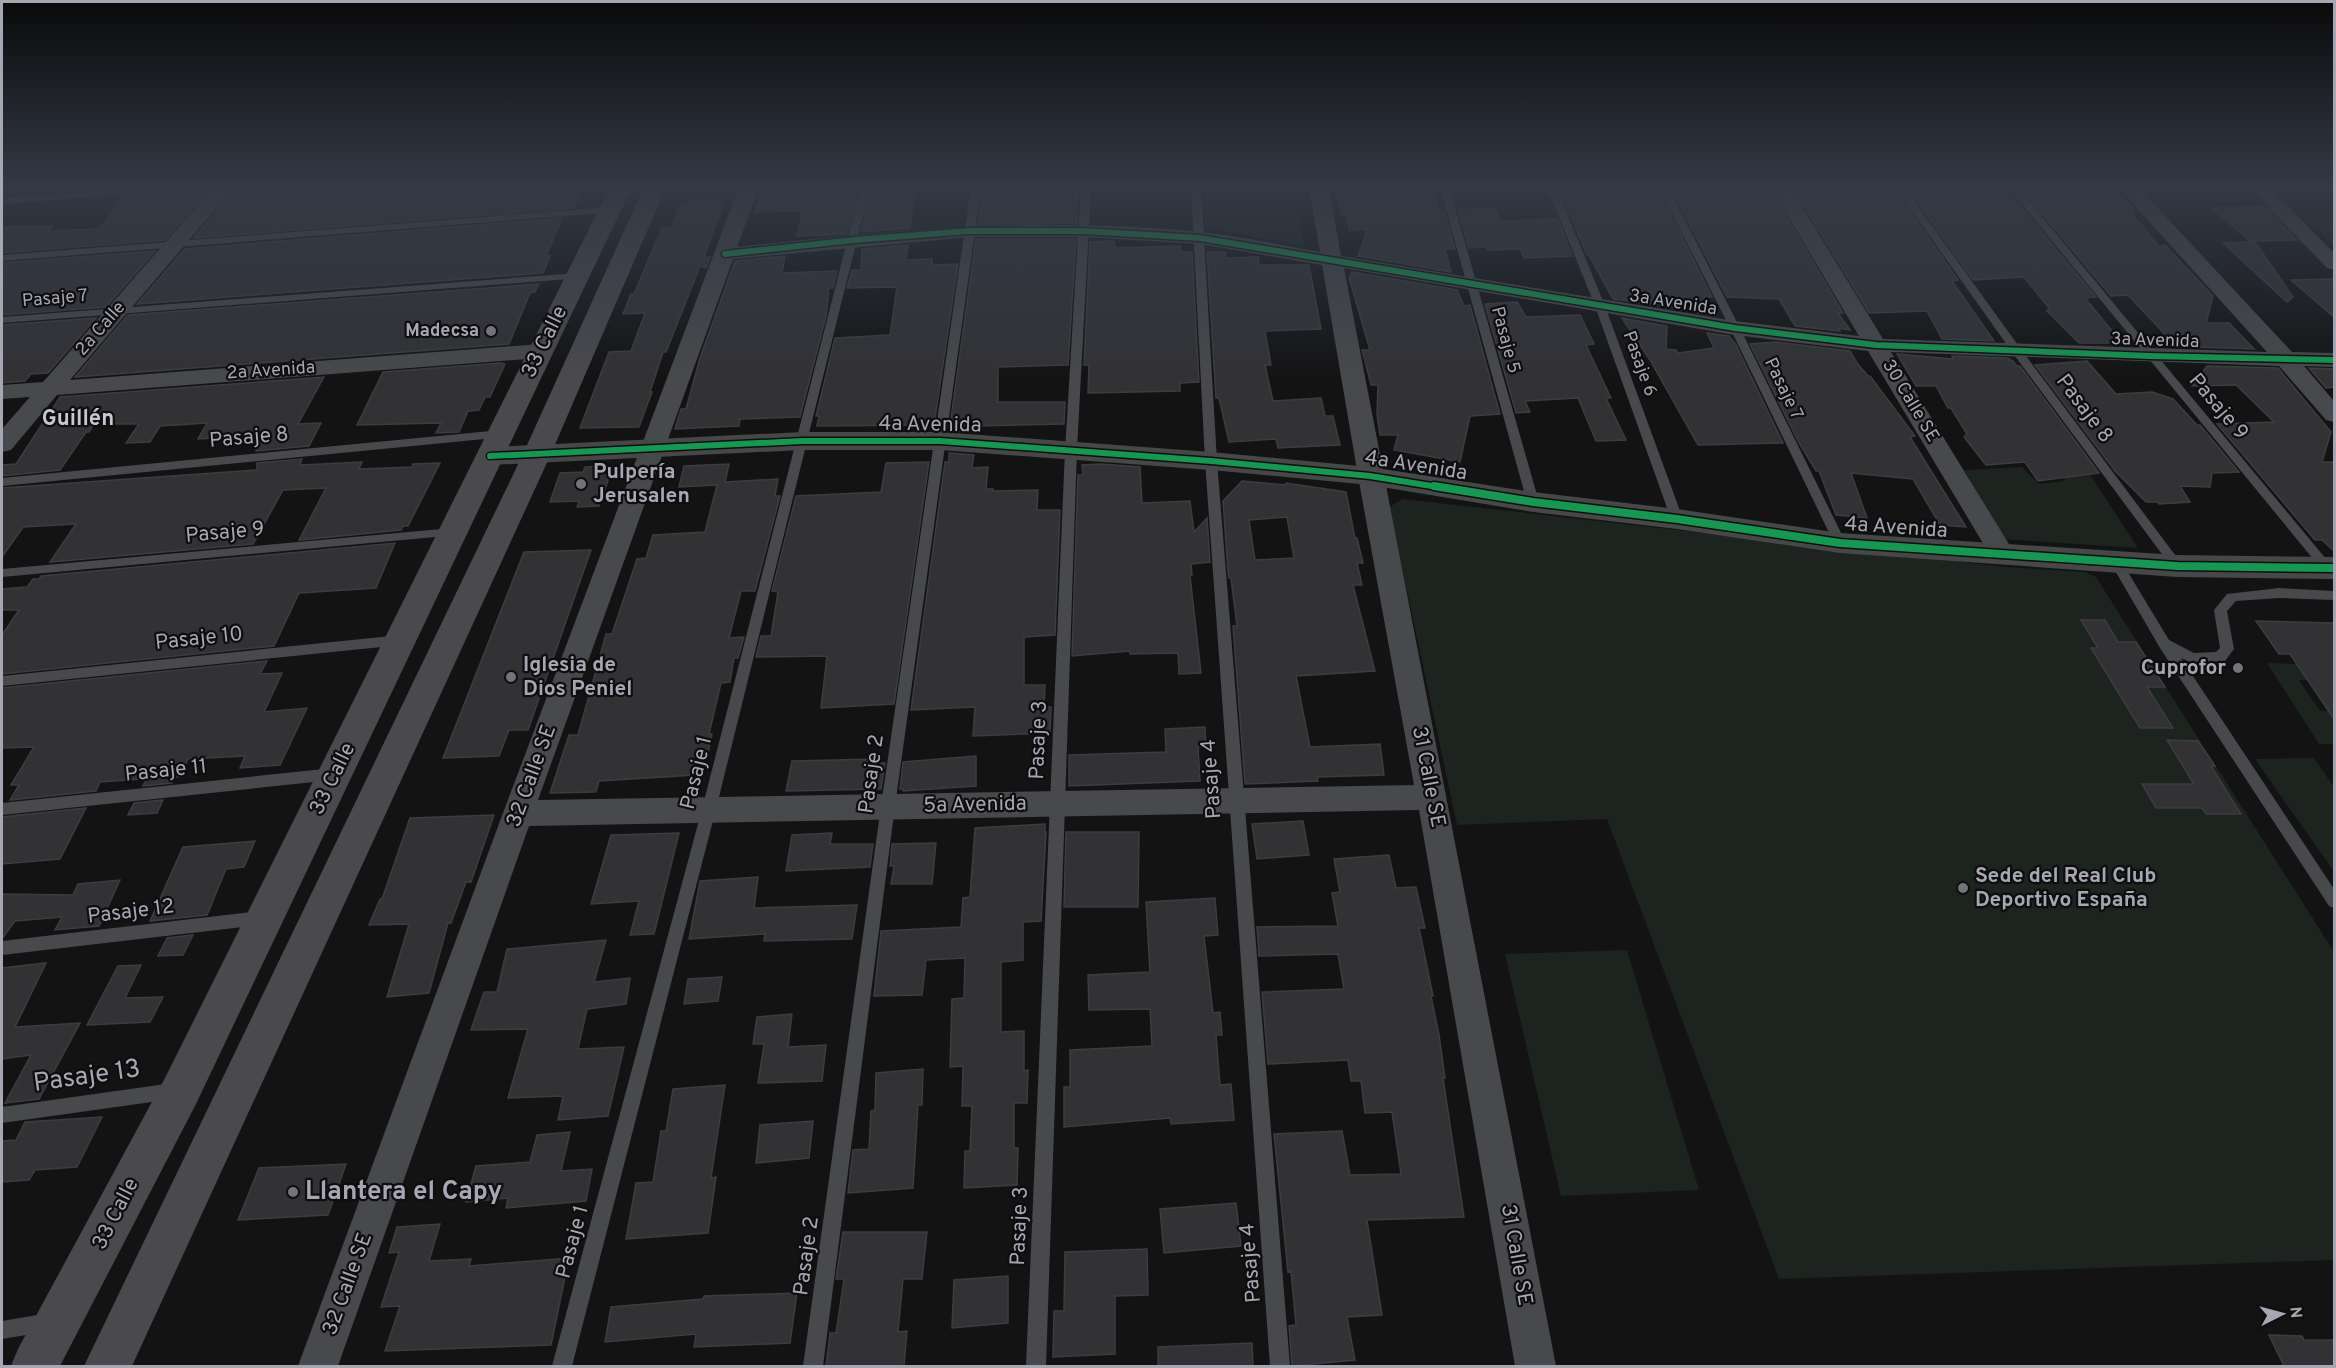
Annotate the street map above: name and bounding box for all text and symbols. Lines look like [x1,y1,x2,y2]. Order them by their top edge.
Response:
street label: Pasaje 7 [21,285,89,313]
street label: 3a Avenida [1627,285,1719,321]
street label: 2a Calle [71,297,131,361]
street label: 33 Calle [516,301,574,383]
street label: Pasaje 5 [1485,304,1525,376]
place label: Madecsa [405,320,479,343]
marker: Madecsa [484,324,498,338]
street label: Pasaje 6 [1617,328,1661,400]
street label: 3a Avenida [2110,328,2200,354]
street label: Pasaje 7 [1758,354,1808,424]
street label: 30 Calle SE [1876,355,1944,447]
street label: 2a Avenida [226,356,316,386]
street label: Pasaje 9 [2182,368,2254,446]
street label: Pasaje 8 [2049,369,2119,449]
district label: Guillén [42,406,114,433]
street label: 4a Avenida [878,411,982,439]
street label: Pasaje 8 [208,421,290,455]
street label: 4a Avenida [1363,445,1469,487]
place label: Pulpería Jerusalen [593,459,690,510]
marker: Pulpería Jerusalen [574,477,588,491]
street label: 4a Avenida [1843,511,1949,545]
street label: Pasaje 9 [184,516,266,550]
street label: Pasaje 10 [154,621,244,657]
place label: Iglesia de Dios Peniel [523,652,632,703]
place label: Cuprofor [2141,655,2226,682]
marker: Cuprofor [2231,661,2245,675]
marker: Iglesia de Dios Peniel [504,670,518,684]
street label: Pasaje 3 [1024,700,1054,780]
street label: 32 Calle SE [501,721,563,831]
street label: 31 Calle SE [1405,724,1451,830]
street label: Pasaje 2 [853,733,891,815]
street label: Pasaje 1 [675,734,719,812]
street label: 33 Calle [304,738,362,820]
street label: Pasaje 4 [1196,738,1228,820]
street label: Pasaje 11 [124,753,208,789]
street label: 5a Avenida [923,791,1027,819]
place label: Sede del Real Club Deportivo España [1975,863,2156,914]
marker: Sede del Real Club Deportivo España [1956,881,1970,895]
street label: Pasaje 12 [86,893,176,931]
street label: Pasaje 13 [31,1053,143,1101]
street label: 33 Calle [86,1173,146,1255]
place label: Llantera el Capy [305,1176,503,1209]
marker: Llantera el Capy [286,1185,300,1199]
street label: Pasaje 3 [1005,1186,1035,1266]
street label: Pasaje 1 [550,1202,596,1282]
street label: 31 Calle SE [1494,1202,1538,1308]
street label: Pasaje 2 [788,1215,826,1297]
street label: Pasaje 4 [1234,1222,1268,1304]
street label: 32 Calle SE [317,1229,379,1339]
north arrow [2252,1284,2312,1344]
text: N [2284,1306,2305,1319]

